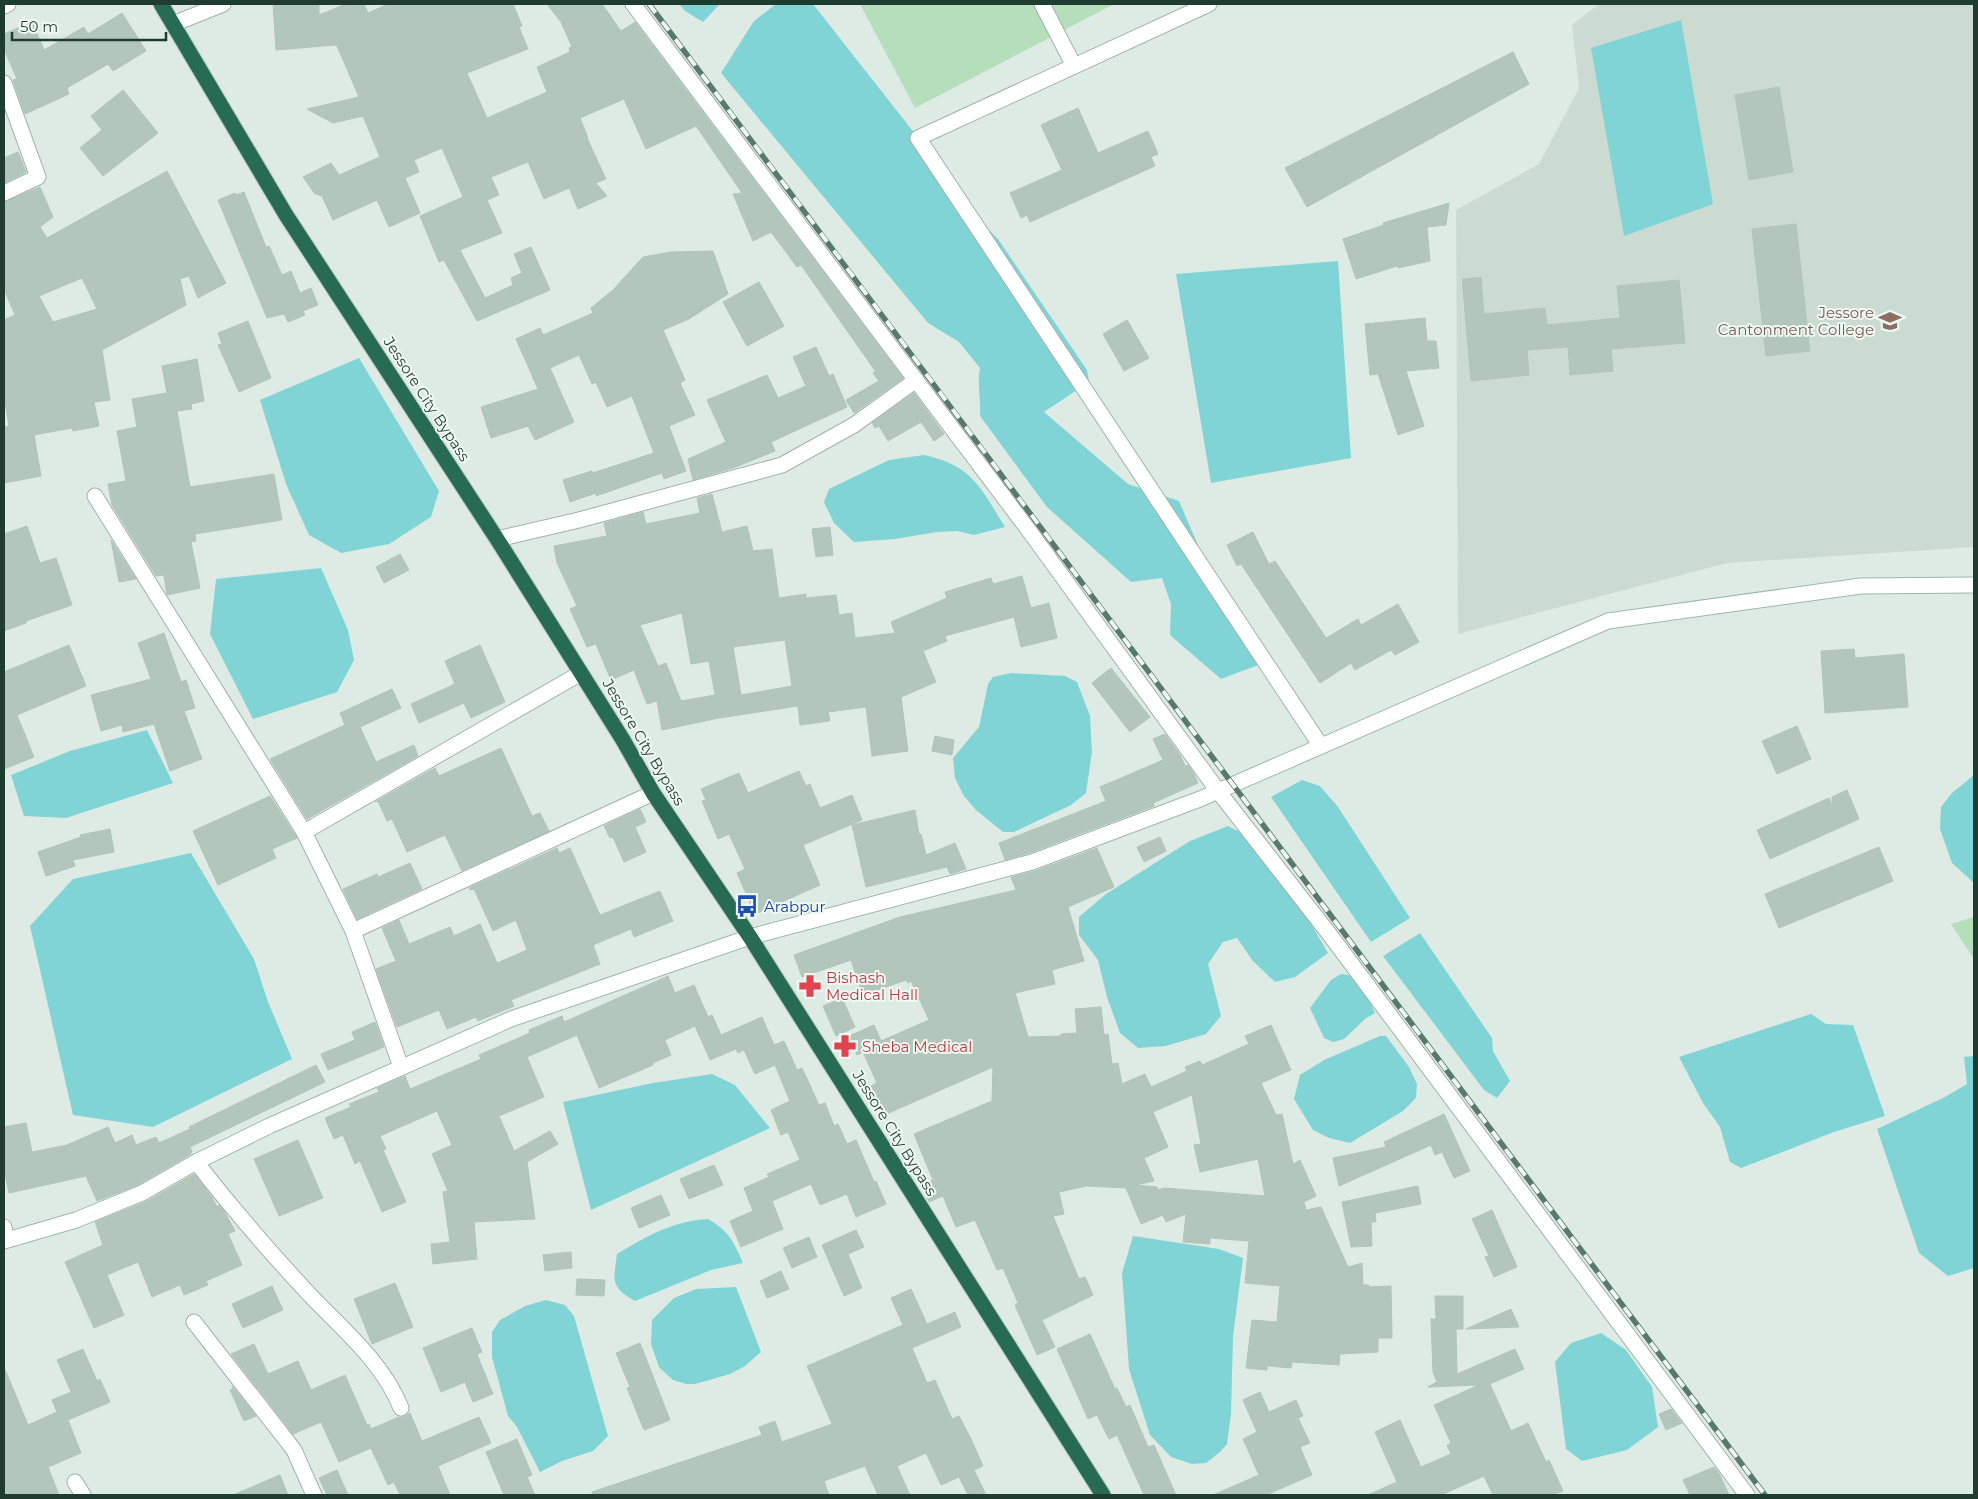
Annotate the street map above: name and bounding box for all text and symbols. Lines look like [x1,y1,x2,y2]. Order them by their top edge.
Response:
scale bar [12,10,166,42]
text: 50 m [20,17,58,36]
place label: Jessore Cantonment College [1718,303,1874,339]
school or university icon: Jessore Cantonment College [1877,308,1903,334]
street label: Jessore City Bypass [379,332,474,465]
street label: Jessore City Bypass [598,674,689,809]
bus stop icon: Arabpur [734,893,760,919]
place label: Arabpur [764,897,825,916]
place label: Bishash Medical Hall [826,968,918,1004]
pharmacy icon: Bishash Medical Hall [797,973,823,999]
pharmacy icon: Sheba Medical [832,1033,858,1059]
place label: Sheba Medical [862,1037,972,1056]
street label: Jessore City Bypass [848,1066,941,1199]

